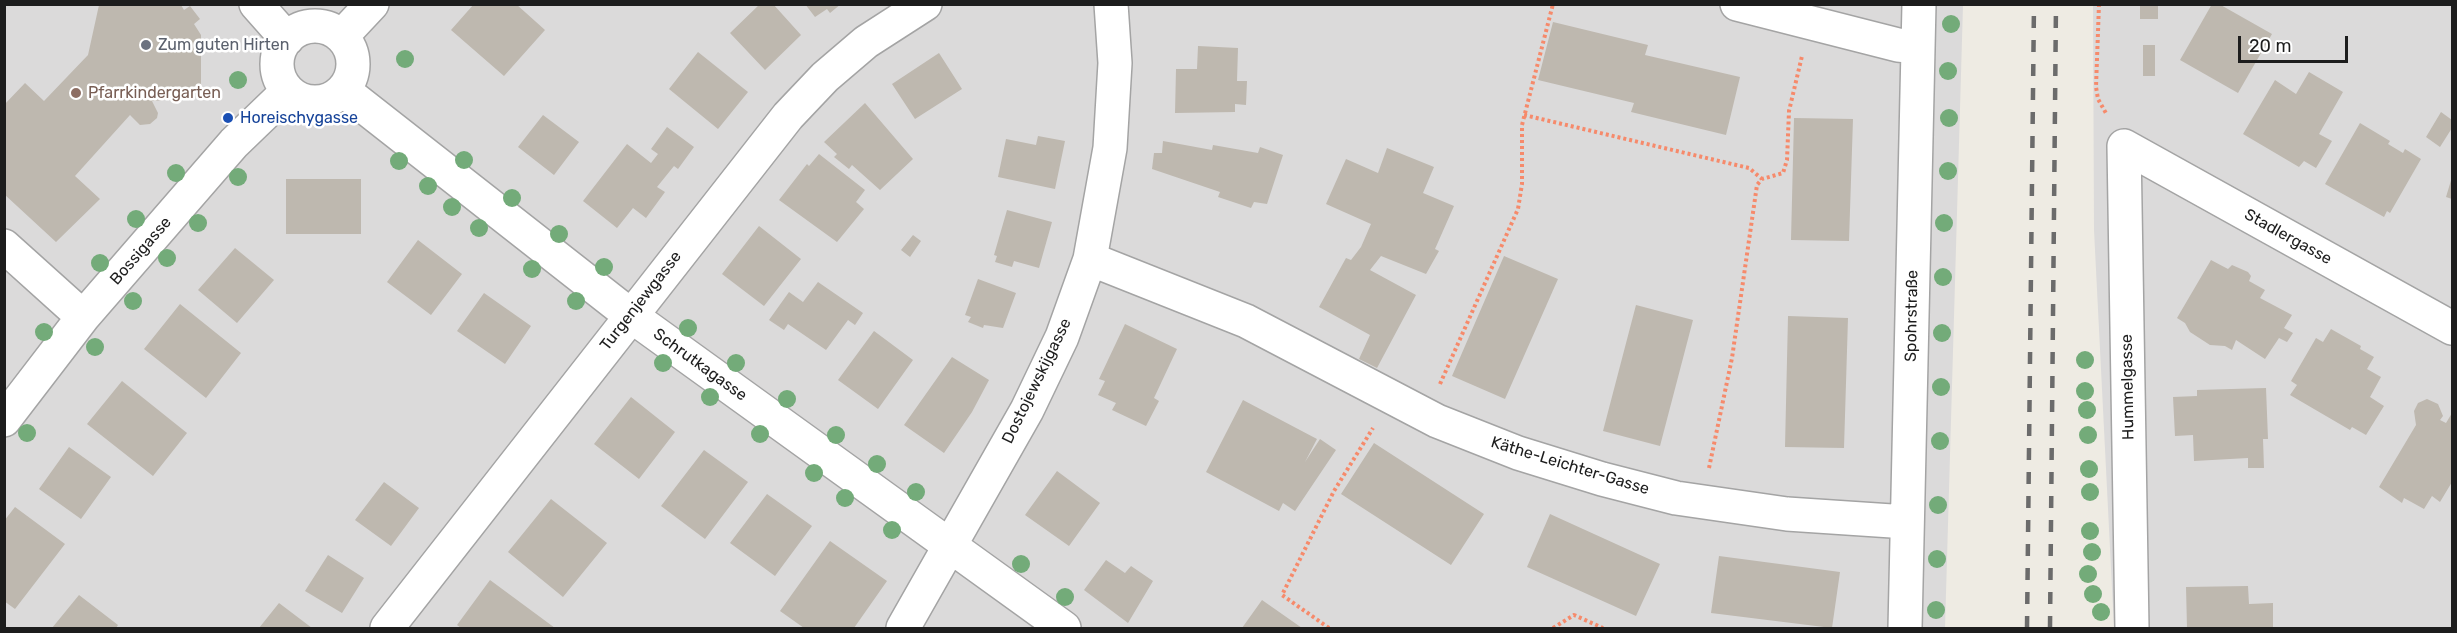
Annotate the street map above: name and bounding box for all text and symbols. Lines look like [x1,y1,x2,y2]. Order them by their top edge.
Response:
scale bar [2241,24,2350,62]
place label: Zum guten Hirten [158,35,289,55]
text: 20 m [2249,35,2291,57]
marker: Zum guten Hirten [139,38,153,52]
place label: Pfarrkindergarten [88,83,221,103]
marker: Pfarrkindergarten [69,86,83,100]
place label: Horeischygasse [240,108,358,128]
marker: Horeischygasse [221,111,235,125]
street label: Stadlergasse [2241,205,2335,269]
street label: Bossigasse [106,213,176,289]
street label: Turgenjewgasse [596,247,686,355]
street label: Spohrstraße [1902,270,1922,362]
street label: Dostojewskijgasse [998,315,1076,447]
street label: Schrutkagasse [649,325,751,405]
street label: Hummelgasse [2117,334,2139,440]
street label: Käthe-Leichter-Gasse [1489,433,1651,499]

